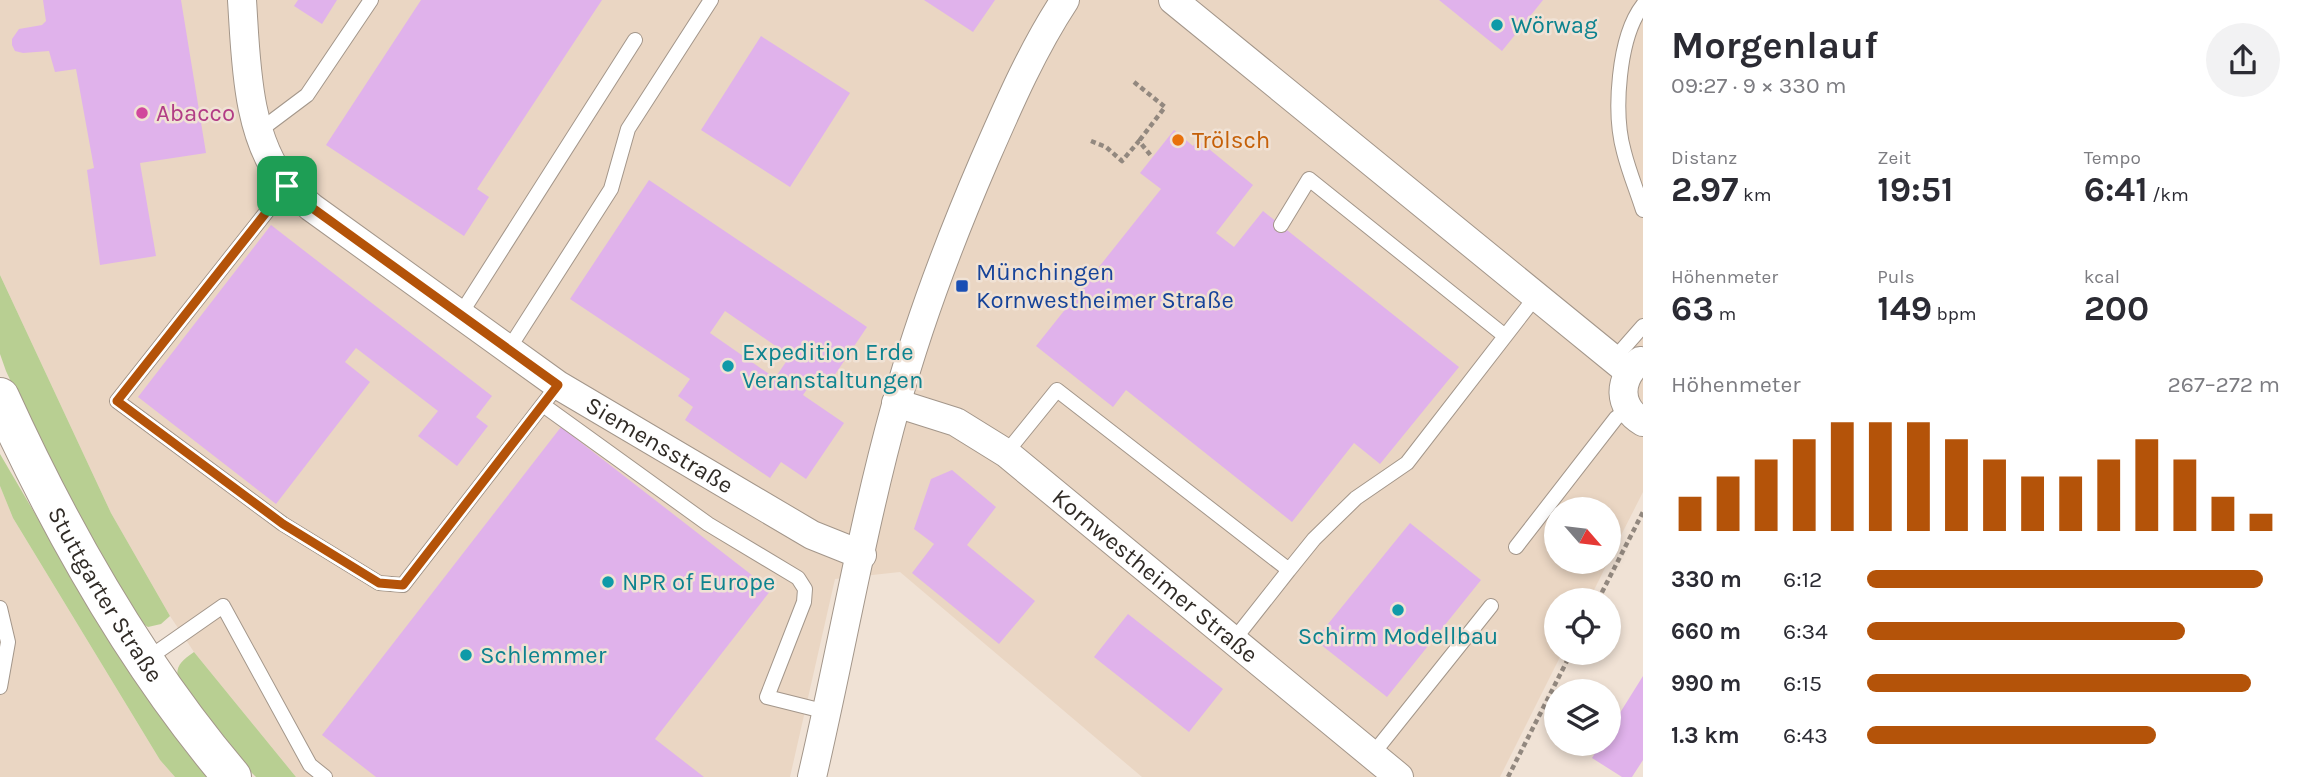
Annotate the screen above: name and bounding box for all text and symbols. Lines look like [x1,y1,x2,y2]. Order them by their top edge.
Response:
place label: Wörwag [1511,11,1598,39]
marker: Wörwag [1489,17,1505,33]
text: Morgenlauf [1671,23,1878,68]
button: share [2206,23,2280,97]
text: 09:27 · 9 × 330 m [1671,72,1847,99]
place label: Abacco [156,99,235,127]
marker: Abacco [134,105,150,121]
place label: Trölsch [1192,126,1270,154]
marker: Trölsch [1170,132,1186,148]
text: Distanz [1671,147,1737,169]
text: Zeit [1877,147,1911,169]
text: Tempo [2084,147,2141,169]
pin [257,156,317,216]
icon: arrive [268,167,306,205]
text: 2.97 [1671,169,1738,210]
text: 19:51 [1877,169,1953,210]
text: 6:41 [2084,169,2148,210]
text: km [1738,184,1771,206]
text: /km [2148,184,2189,206]
place label: Münchingen Kornwestheimer Straße [976,258,1234,314]
text: Höhenmeter [1671,266,1778,288]
text: Puls [1877,266,1915,288]
text: kcal [2084,266,2120,288]
marker: Münchingen Kornwestheimer Straße [954,278,970,294]
text: 63 [1671,288,1714,329]
text: 149 [1877,288,1932,329]
text: 200 [2084,288,2149,329]
text: m [1714,303,1736,325]
text: bpm [1932,303,1977,325]
place label: Expedition Erde Veranstaltungen [742,338,923,394]
marker: Expedition Erde Veranstaltungen [720,358,736,374]
text: Höhenmeter [1671,371,1801,398]
text: 267–272 m [2167,371,2280,398]
street label: Siemensstraße [581,391,738,499]
street label: Kornwestheimer Straße [1047,483,1264,669]
north arrow [1544,497,1620,574]
map controls [1544,497,1621,756]
street label: Stuttgarter Straße [42,502,169,688]
text: 330 m [1671,566,1742,593]
text: 6:12 [1783,566,1822,593]
place label: NPR of Europe [622,568,775,596]
marker: NPR of Europe [600,574,616,590]
button: locate [1544,588,1621,665]
marker: Schirm Modellbau [1390,602,1406,618]
text: 660 m [1671,618,1741,645]
text: 6:34 [1783,618,1828,645]
place label: Schirm Modellbau [1298,622,1498,650]
place label: Schlemmer [480,641,607,669]
marker: Schlemmer [458,647,474,663]
text: 990 m [1671,670,1741,697]
text: 6:15 [1783,670,1822,697]
button: layers [1544,679,1621,756]
text: 1.3 km [1671,722,1740,749]
text: 6:43 [1783,722,1828,749]

